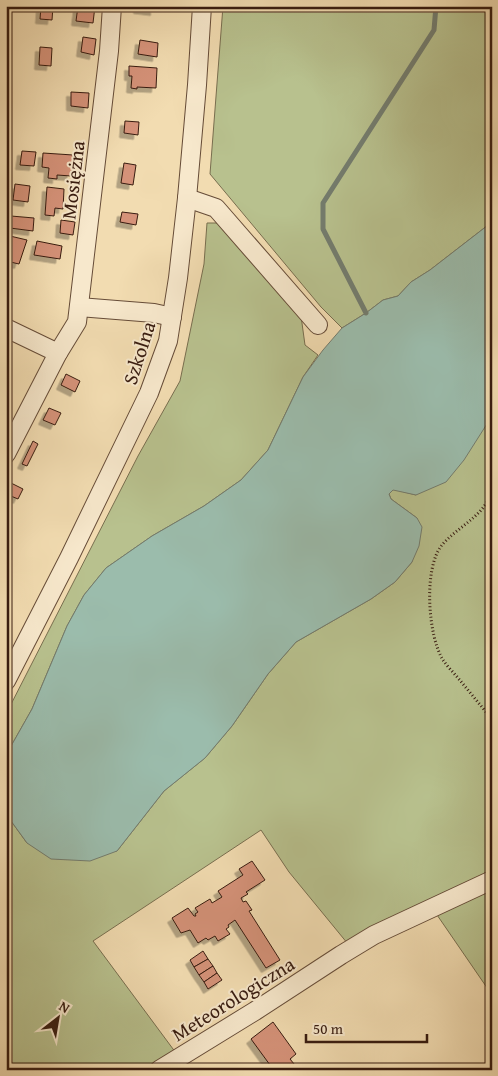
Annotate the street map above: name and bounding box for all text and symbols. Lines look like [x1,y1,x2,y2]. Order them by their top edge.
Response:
street label: Mosiężna [53,138,92,221]
street label: Szkolna [115,317,162,388]
street label: Meteorologiczna [166,949,300,1048]
north arrow [32,994,82,1044]
text: N [56,996,74,1018]
scale bar [306,1011,427,1043]
text: 50 m [313,1018,344,1039]

